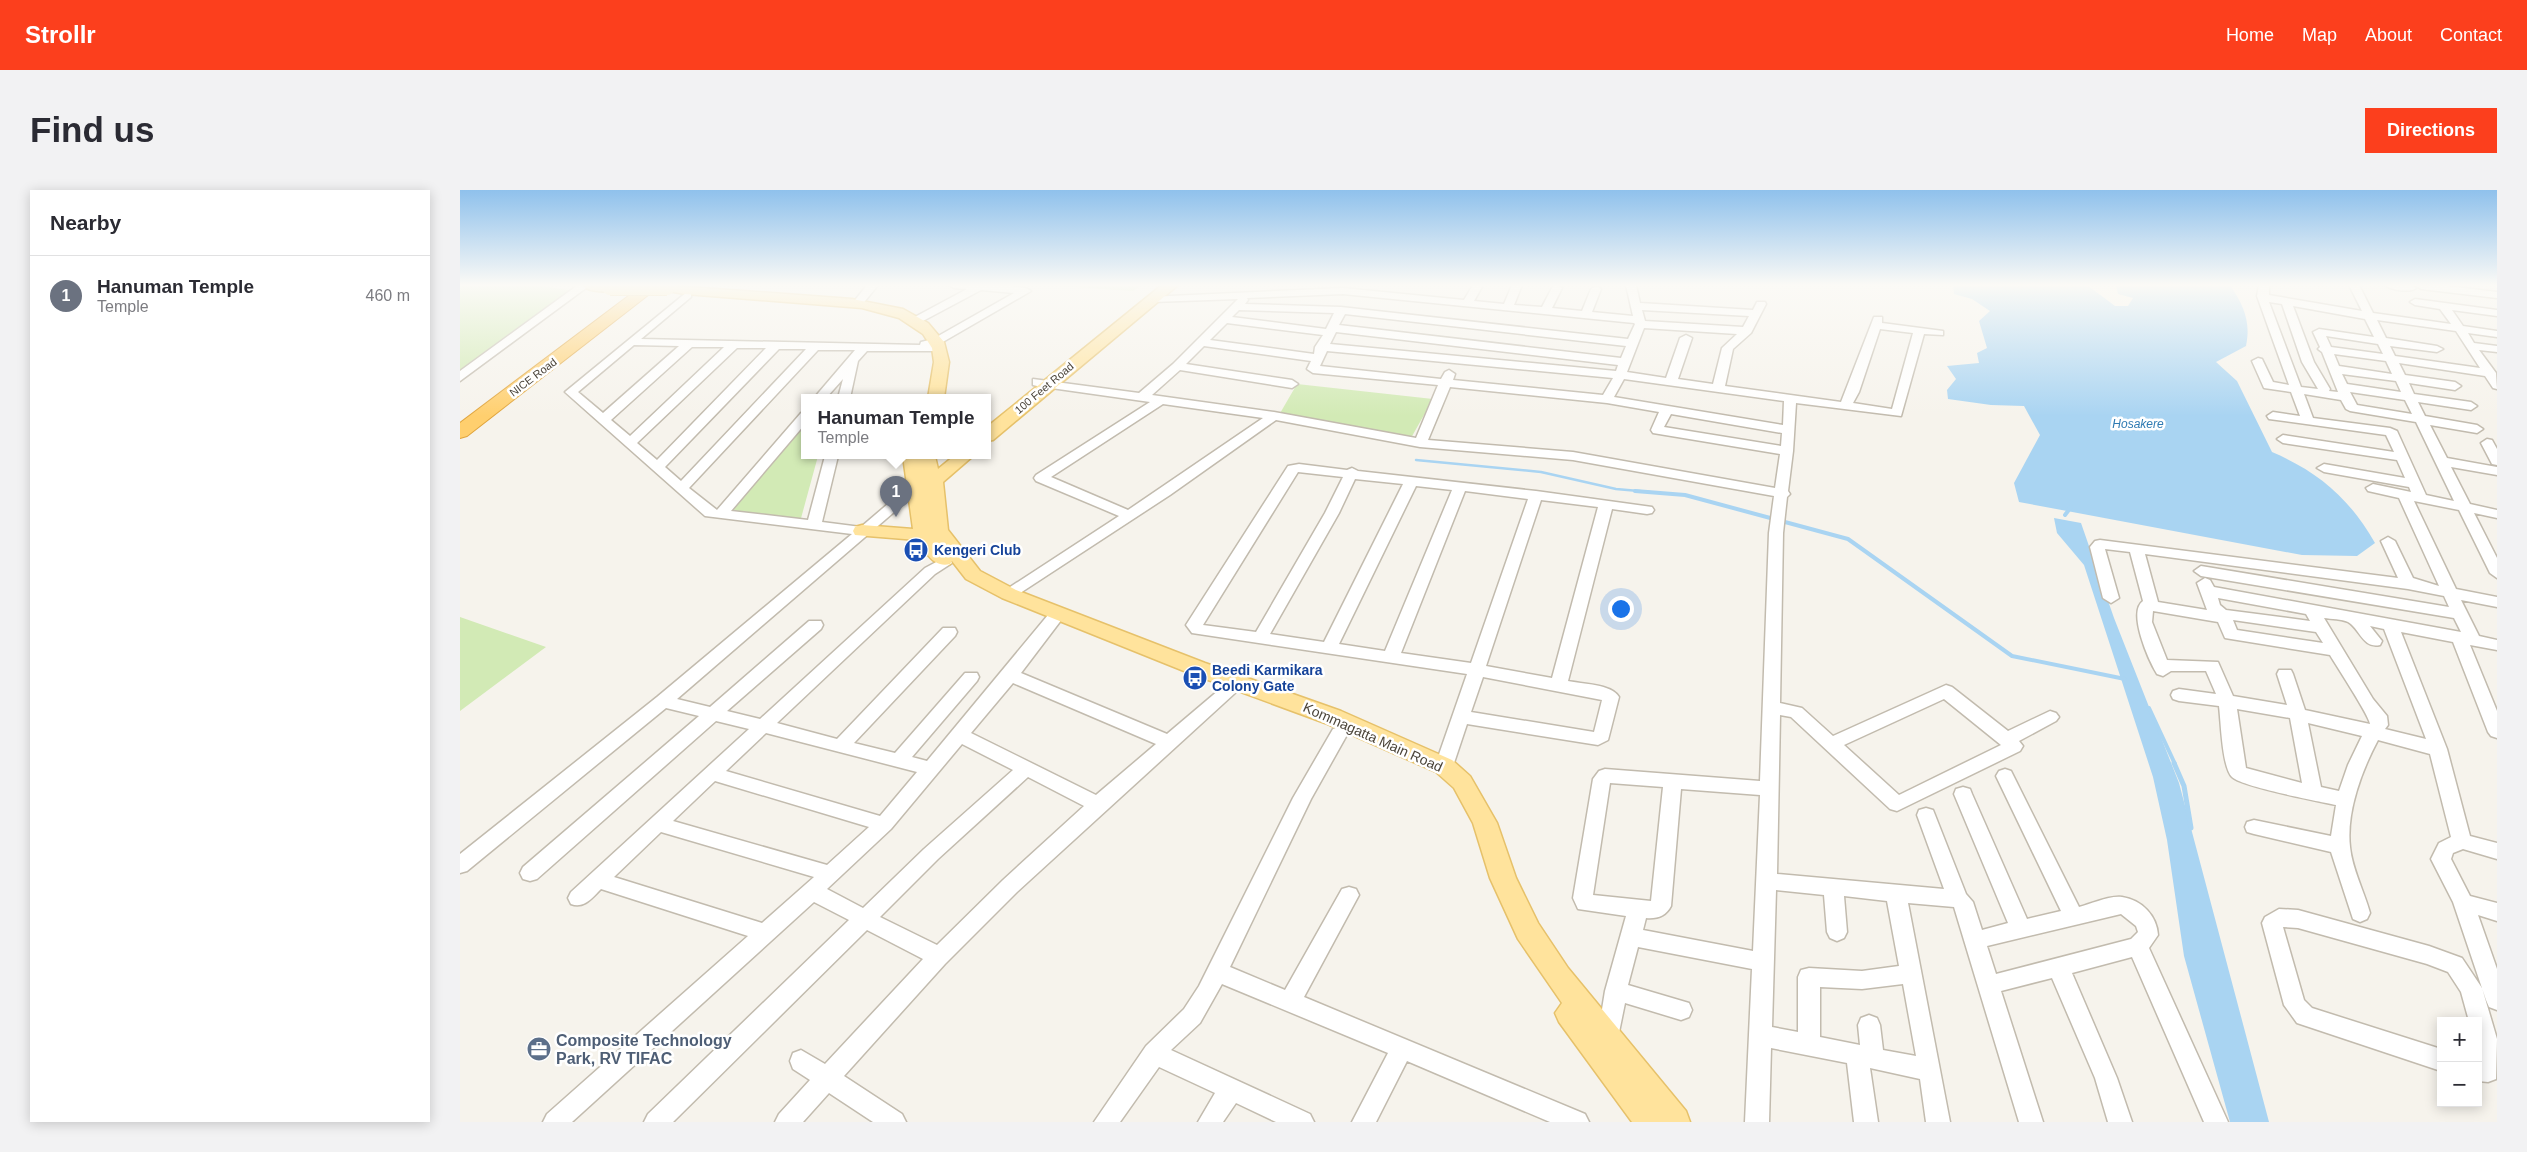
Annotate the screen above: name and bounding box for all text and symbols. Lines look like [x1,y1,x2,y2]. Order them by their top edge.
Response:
text: Strollr [25,21,96,48]
text: Home [2226,25,2274,45]
text: Map [2302,25,2337,45]
text: About [2365,25,2412,45]
text: Contact [2440,25,2502,45]
button: Directions [2365,108,2497,153]
text: Find us [30,110,154,149]
text: Nearby [50,211,121,234]
text: Hanuman Temple [97,276,254,297]
text: 1 [62,287,70,304]
text: 460 m [366,287,410,304]
text: Temple [97,298,149,315]
street label: NICE Road [507,355,559,399]
street label: 100 Feet Road [1012,360,1076,416]
popup [801,394,991,459]
text: Hanuman Temple [818,407,974,428]
water label: Hosakere [2112,417,2164,431]
text: Temple [818,429,869,446]
pin: 1 [880,476,912,517]
bus stop icon: Kengeri Club [903,537,929,563]
place label: Kengeri Club [934,542,1021,558]
your location [1608,596,1634,622]
place label: Beedi Karmikara Colony Gate [1212,662,1323,694]
bus stop icon: Beedi Karmikara Colony Gate [1182,665,1208,691]
street label: Kommagatta Main Road [1301,699,1445,775]
map controls [2437,1017,2482,1107]
button: + [2437,1017,2482,1062]
place label: Composite Technology Park, RV TIFAC [556,1032,732,1067]
office icon: Composite Technology Park, RV TIFAC [526,1036,552,1062]
button: − [2437,1062,2482,1107]

